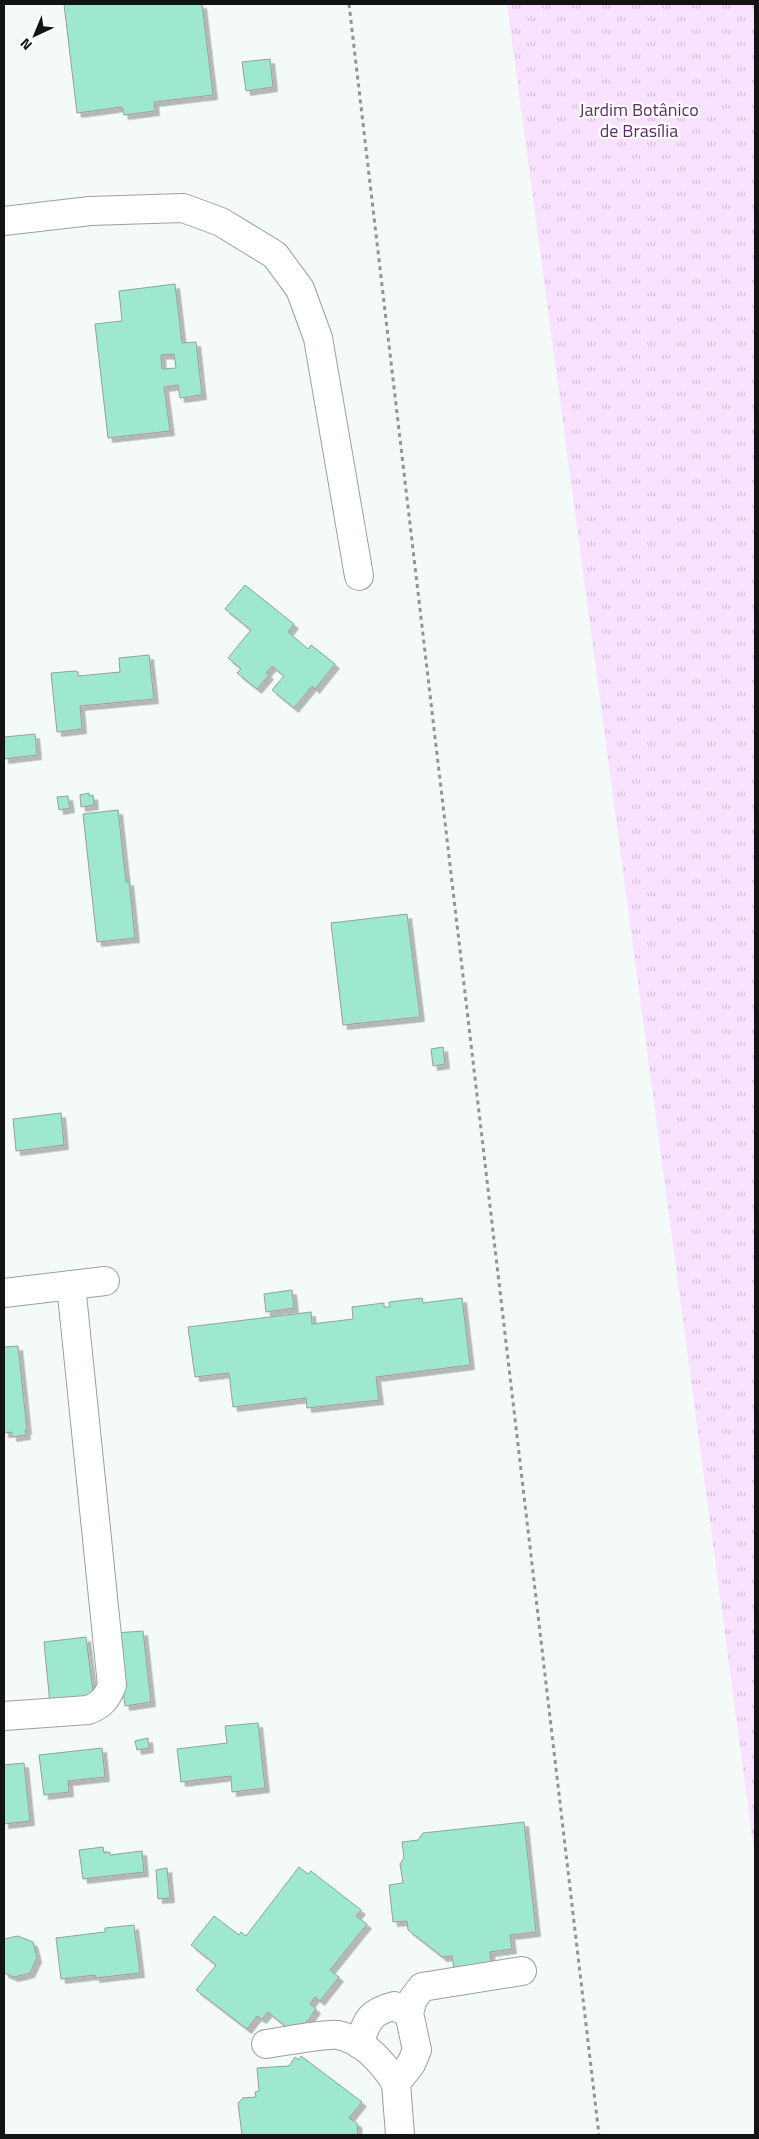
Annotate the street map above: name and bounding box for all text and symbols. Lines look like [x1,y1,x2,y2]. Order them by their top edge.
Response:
north arrow [10,10,60,60]
text: N [15,34,36,56]
park label: Jardim Botânico de Brasília [579,96,699,144]

